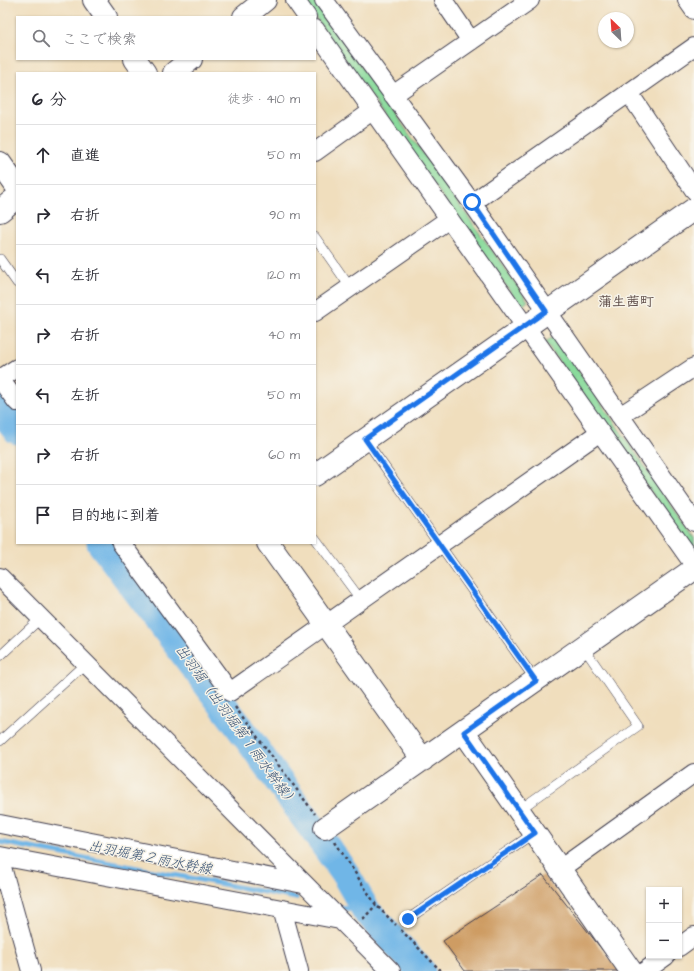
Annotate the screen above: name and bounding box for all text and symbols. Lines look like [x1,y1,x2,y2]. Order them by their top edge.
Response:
north arrow [598,12,634,48]
search box [16,16,316,60]
icon: search [30,27,52,49]
text: ここで検索 [62,29,137,50]
text: 6 分 [32,88,66,112]
text: 徒歩 · 410 m [228,90,300,108]
icon: ahead [32,144,54,166]
text: 直進 [70,145,100,166]
text: 50 m [267,146,300,164]
route start [463,193,481,211]
icon: right [32,204,54,226]
text: 右折 [70,205,100,226]
text: 90 m [269,206,300,224]
icon: left [32,264,54,286]
text: 左折 [70,265,100,286]
text: 120 m [267,266,300,284]
district label: 蒲生茜町 [598,292,654,312]
icon: right [32,324,54,346]
text: 右折 [70,325,100,346]
text: 40 m [268,326,300,344]
icon: left [32,384,54,406]
text: 左折 [70,385,100,406]
text: 50 m [267,386,300,404]
icon: right [32,444,54,466]
text: 右折 [70,445,100,466]
text: 60 m [268,446,300,464]
icon: arrive [32,504,54,526]
text: 目的地に到着 [70,505,160,526]
water label: 出羽堀（出羽堀第１雨水幹線） [170,641,302,811]
water label: 出羽堀第２雨水幹線 [86,836,215,880]
map controls [646,887,682,959]
button: + [646,887,682,923]
route end [399,910,417,928]
button: − [646,923,682,959]

